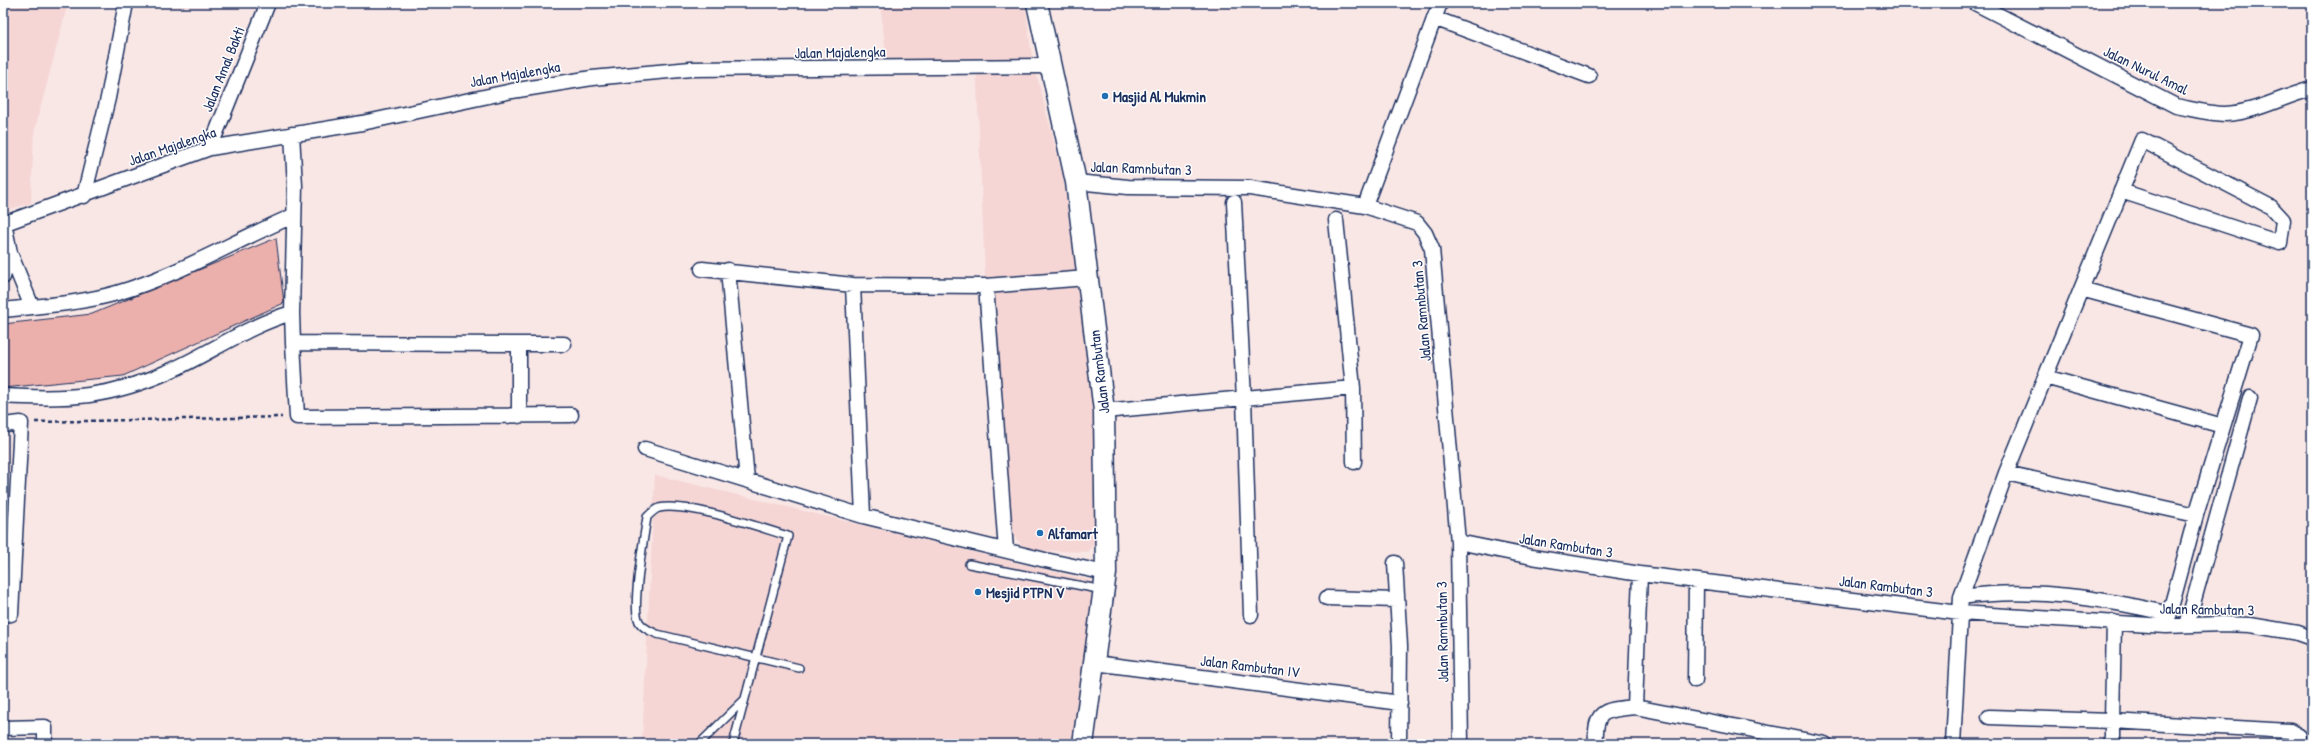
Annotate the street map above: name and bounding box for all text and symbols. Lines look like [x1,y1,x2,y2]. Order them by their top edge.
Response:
street label: Jalan Amal Bakti [196,23,250,115]
street label: Jalan Nurul Amal [2100,40,2192,100]
street label: Jalan Majalengka [794,41,886,63]
street label: Jalan Majalengka [468,56,562,92]
place label: Masjid Al Mukmin [1113,86,1206,107]
marker: Masjid Al Mukmin [1100,91,1110,101]
street label: Jalan Majalengka [125,121,219,171]
street label: Jalan Ramnbutan 3 [1090,156,1192,180]
street label: Jalan Ramnbutan 3 [1406,259,1436,362]
street label: Jalan Rambutan [1083,329,1115,415]
place label: Alfamart [1048,523,1098,544]
street label: Jalan Rambutan 3 [1518,527,1615,563]
marker: Alfamart [1035,528,1045,538]
street label: Jalan Rambutan 3 [1838,570,1934,602]
street label: Jalan Ramnbutan 3 [1431,581,1453,683]
place label: Mesjid PTPN V [986,582,1065,603]
marker: Mesjid PTPN V [973,587,983,597]
street label: Jalan Rambutan 3 [2160,598,2255,620]
street label: Jalan Rambutan IV [1199,649,1301,683]

